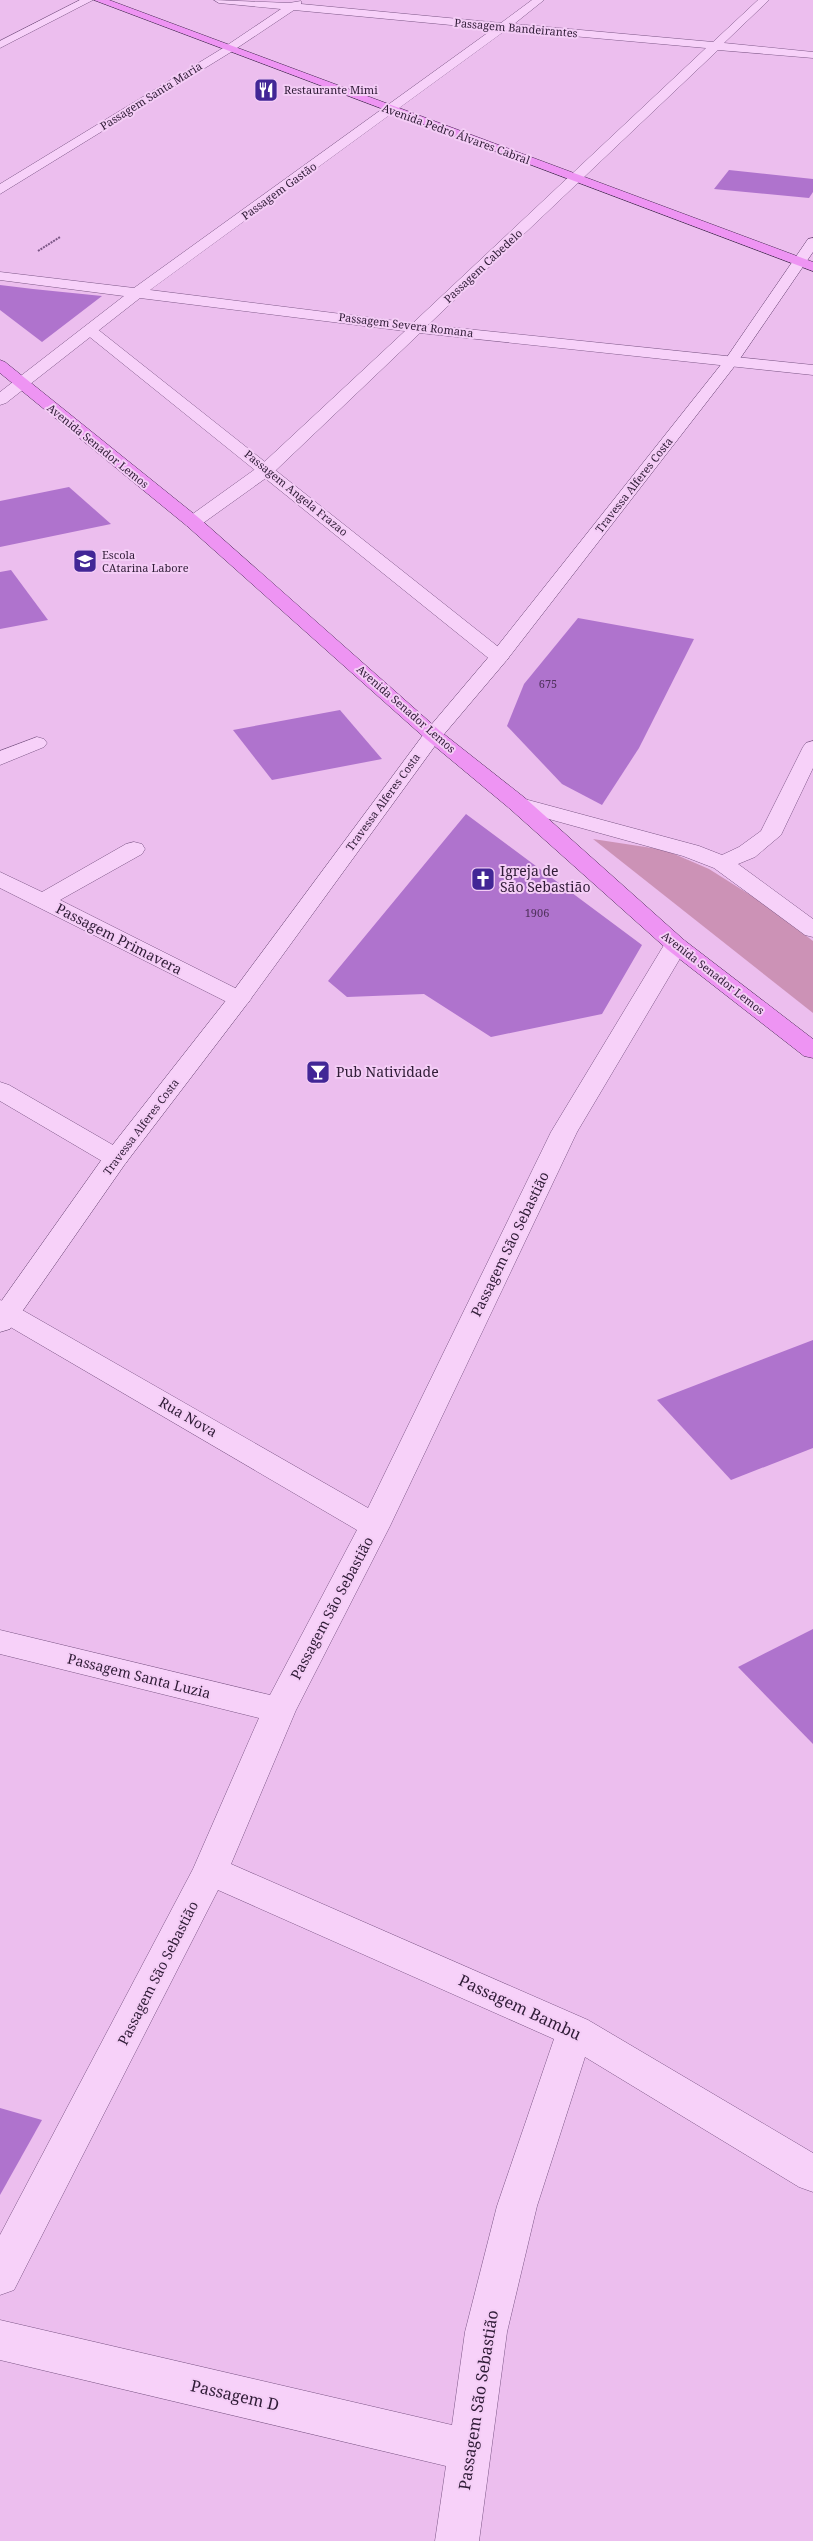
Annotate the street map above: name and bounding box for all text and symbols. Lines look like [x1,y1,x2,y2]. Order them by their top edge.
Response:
street label: Passagem Bandeirantes [454,15,578,40]
street label: Passagem Santa Maria [97,58,205,133]
restaurant icon: Restaurante Mimi [253,77,279,103]
place label: Restaurante Mimi [284,82,378,97]
street label: Avenida Pedro Álvares Cabral [380,100,533,168]
street label: Passagem Gastão [238,158,319,223]
street label: Passagem Cabedelo [440,225,525,306]
street label: Passagem Severa Romana [338,309,474,340]
street label: Avenida Senador Lemos [44,400,152,491]
street label: Travessa Alferes Costa [592,434,676,536]
street label: Passagem Angela Frazao [241,446,351,539]
place label: Escola CAtarina Labore [102,547,189,575]
school or university icon: Escola CAtarina Labore [72,548,98,574]
street label: Avenida Senador Lemos [354,661,459,756]
house number: 675 [539,676,557,691]
street label: Travessa Alferes Costa [342,750,423,854]
place label: Igreja de São Sebastião [500,861,590,896]
church icon: Igreja de São Sebastião [470,866,496,892]
street label: Passagem Primavera [53,898,186,979]
house number: 1906 [525,905,549,920]
street label: Avenida Senador Lemos [659,928,768,1017]
bar icon: Pub Natividade [305,1059,331,1085]
place label: Pub Natividade [336,1062,439,1081]
street label: Travessa Alferes Costa [99,1075,182,1178]
street label: Passagem São Sebastião [466,1168,553,1320]
street label: Rua Nova [156,1392,221,1441]
street label: Passagem São Sebastião [286,1533,377,1683]
street label: Passagem Santa Luzia [66,1649,213,1703]
street label: Passagem São Sebastião [113,1898,202,2048]
street label: Passagem Bambu [455,1969,585,2045]
street label: Passagem São Sebastião [453,2308,503,2492]
street label: Passagem D [189,2374,281,2416]

